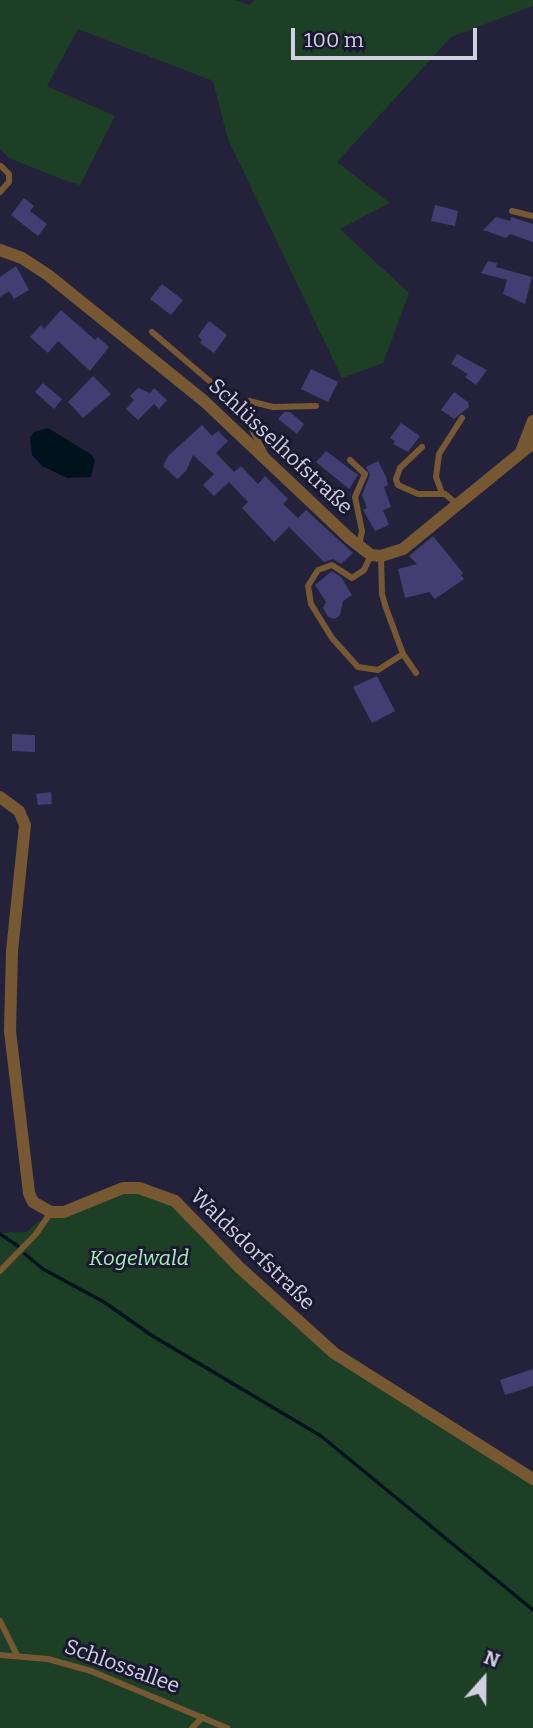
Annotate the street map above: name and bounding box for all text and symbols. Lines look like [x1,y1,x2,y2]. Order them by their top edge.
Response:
scale bar [295,14,480,58]
text: 100 m [304,27,364,53]
street label: Schlüsselhofstraße [203,374,357,520]
street label: Waldsdorfstraße [185,1184,319,1316]
park label: Kogelwald [89,1246,189,1272]
street label: Schlossallee [61,1635,183,1699]
north arrow [449,1644,519,1714]
text: N [481,1646,503,1672]

